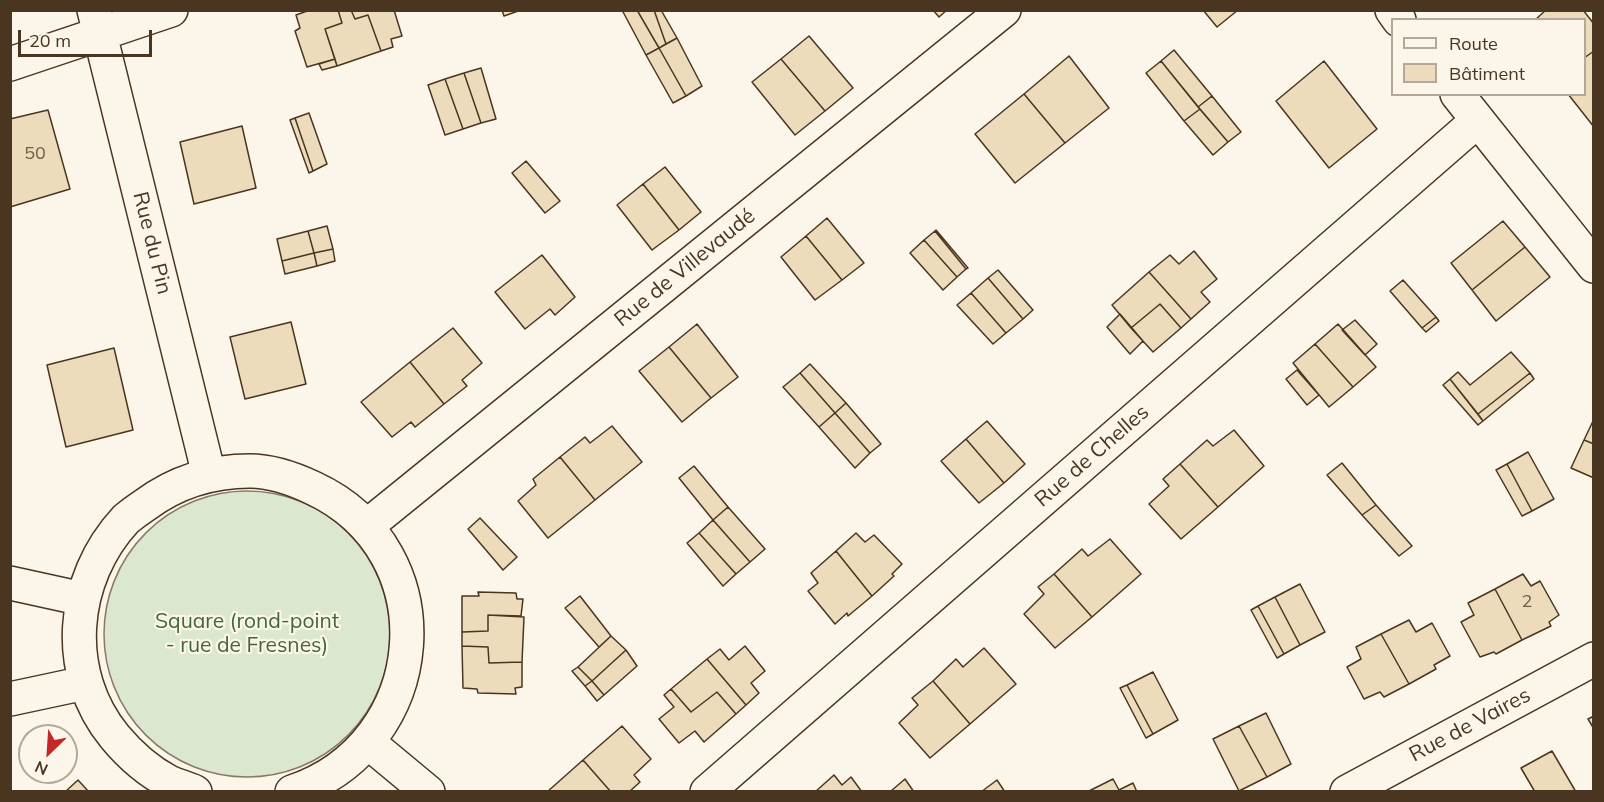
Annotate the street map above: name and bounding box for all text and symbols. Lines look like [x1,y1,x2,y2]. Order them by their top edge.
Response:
scale bar [21,18,154,56]
legend [1391,18,1586,96]
text: 20 m [29,29,71,52]
text: Route [1449,32,1498,55]
text: Bâtiment [1449,62,1525,85]
house number: 50 [24,143,46,165]
street label: Rue du Pin [127,189,177,297]
street label: Rue de Villevaudé [610,204,760,332]
street label: Rue de Chelles [1030,400,1154,512]
house number: 2 [1522,591,1532,613]
park label: Square (rond-point - rue de Fresnes) [155,609,339,659]
street label: Rue de Vaires [1405,683,1535,767]
north arrow [18,724,78,784]
text: N [32,757,51,780]

